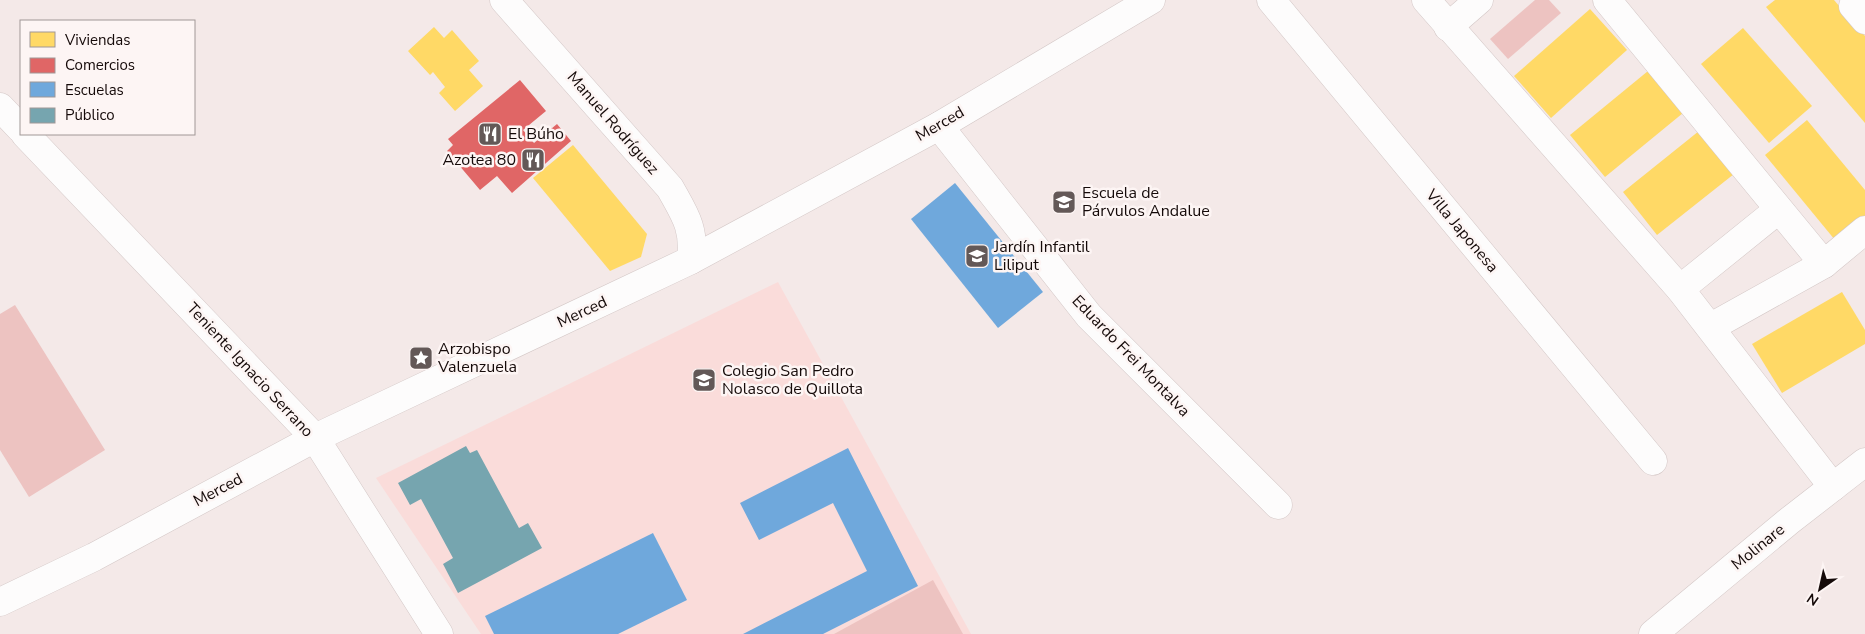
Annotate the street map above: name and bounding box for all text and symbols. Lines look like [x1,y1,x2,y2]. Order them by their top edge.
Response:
legend [20,20,195,135]
text: Viviendas [64,30,130,50]
text: Comercios [65,55,135,75]
street label: Manuel Rodríguez [562,67,664,179]
text: Escuelas [65,80,124,100]
street label: Merced [912,101,968,147]
text: Público [65,105,115,125]
restaurant icon: El Búho [477,121,503,147]
place label: El Búho [508,123,564,145]
restaurant icon: Azotea 80 [520,147,546,173]
place label: Azotea 80 [442,149,516,171]
place label: Escuela de Párvulos Andalue [1082,182,1210,222]
street label: Villa Japonesa [1420,184,1503,277]
school or university icon: Escuela de Párvulos Andalue [1051,189,1077,215]
place label: Jardín Infantil Liliput [993,236,1090,276]
school or university icon: Jardín Infantil Liliput [964,243,990,269]
street label: Eduardo Frei Montalva [1067,290,1195,422]
street label: Merced [553,291,611,333]
street label: Teniente Ignacio Serrano [182,298,318,442]
place label: Arzobispo Valenzuela [437,338,517,378]
place icon: Arzobispo Valenzuela [408,345,434,371]
place label: Colegio San Pedro Nolasco de Quillota [722,360,863,400]
school or university icon: Colegio San Pedro Nolasco de Quillota [691,367,717,393]
street label: Merced [189,468,247,512]
street label: Molinare [1727,519,1789,575]
north arrow [1795,564,1845,614]
text: N [1803,589,1823,610]

